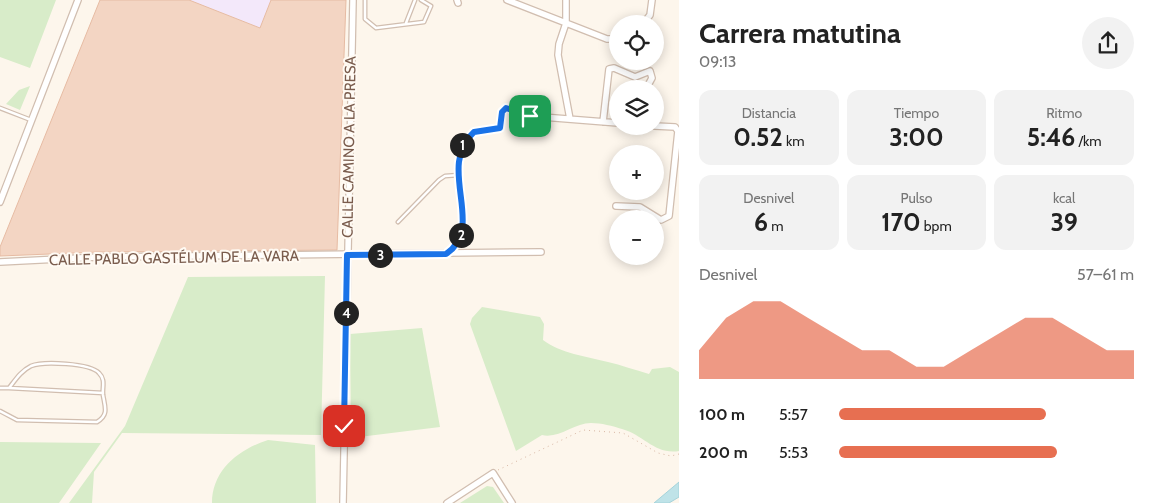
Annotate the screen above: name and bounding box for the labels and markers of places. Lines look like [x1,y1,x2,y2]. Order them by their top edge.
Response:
pin [509,95,551,137]
pin: 1 [450,132,474,158]
pin: 2 [448,222,474,248]
pin: 3 [368,242,392,268]
pin: 4 [334,300,358,326]
pin [323,405,365,447]

